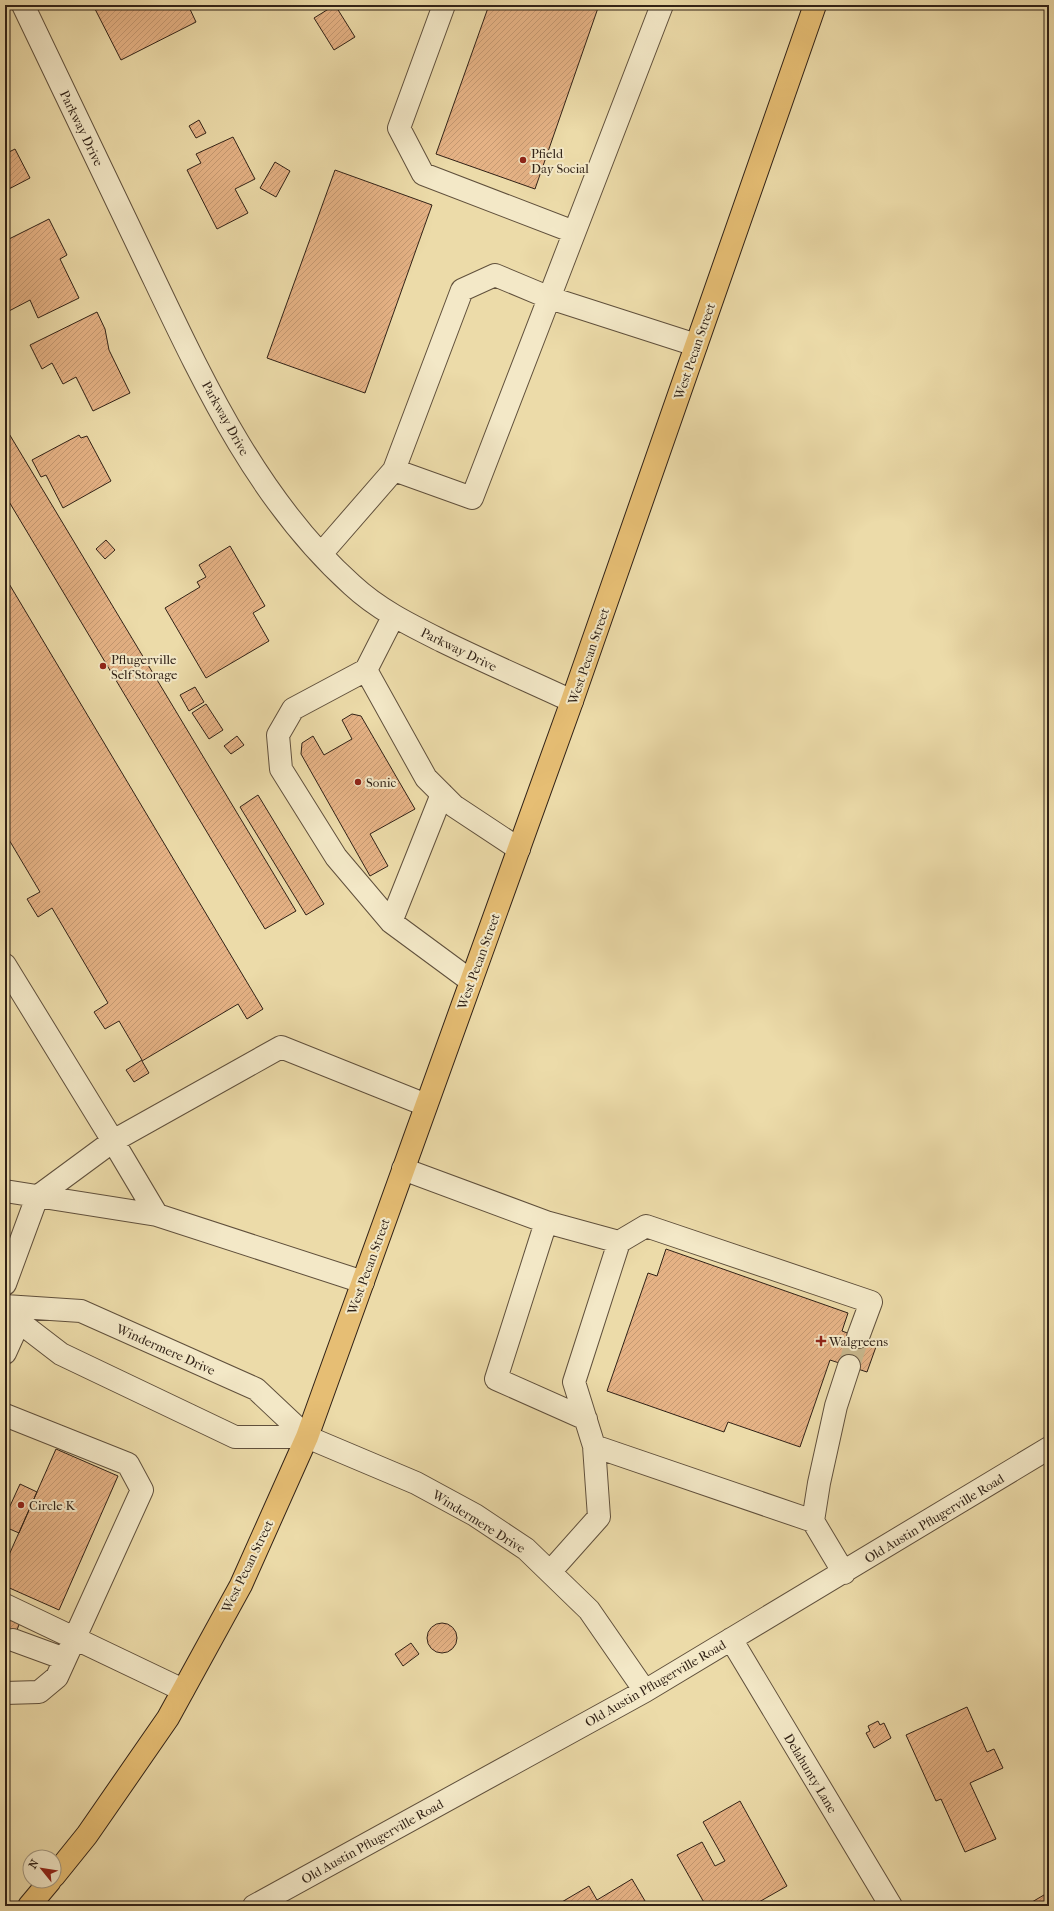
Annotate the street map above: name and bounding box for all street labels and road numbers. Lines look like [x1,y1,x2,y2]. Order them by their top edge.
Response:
street label: Parkway Drive [57,88,107,169]
street label: West Pecan Street [671,301,718,402]
street label: Parkway Drive [199,378,252,459]
street label: West Pecan Street [565,606,612,707]
street label: Parkway Drive [418,625,500,675]
street label: West Pecan Street [454,911,503,1012]
street label: West Pecan Street [344,1216,393,1317]
street label: Windermere Drive [113,1321,218,1378]
street label: Old Austin Pflugerville Road [862,1470,1008,1566]
street label: Windermere Drive [429,1486,528,1556]
street label: West Pecan Street [218,1517,276,1616]
street label: Old Austin Pflugerville Road [582,1636,729,1730]
street label: Delahunty Lane [781,1731,840,1816]
street label: Old Austin Pflugerville Road [299,1796,447,1887]

